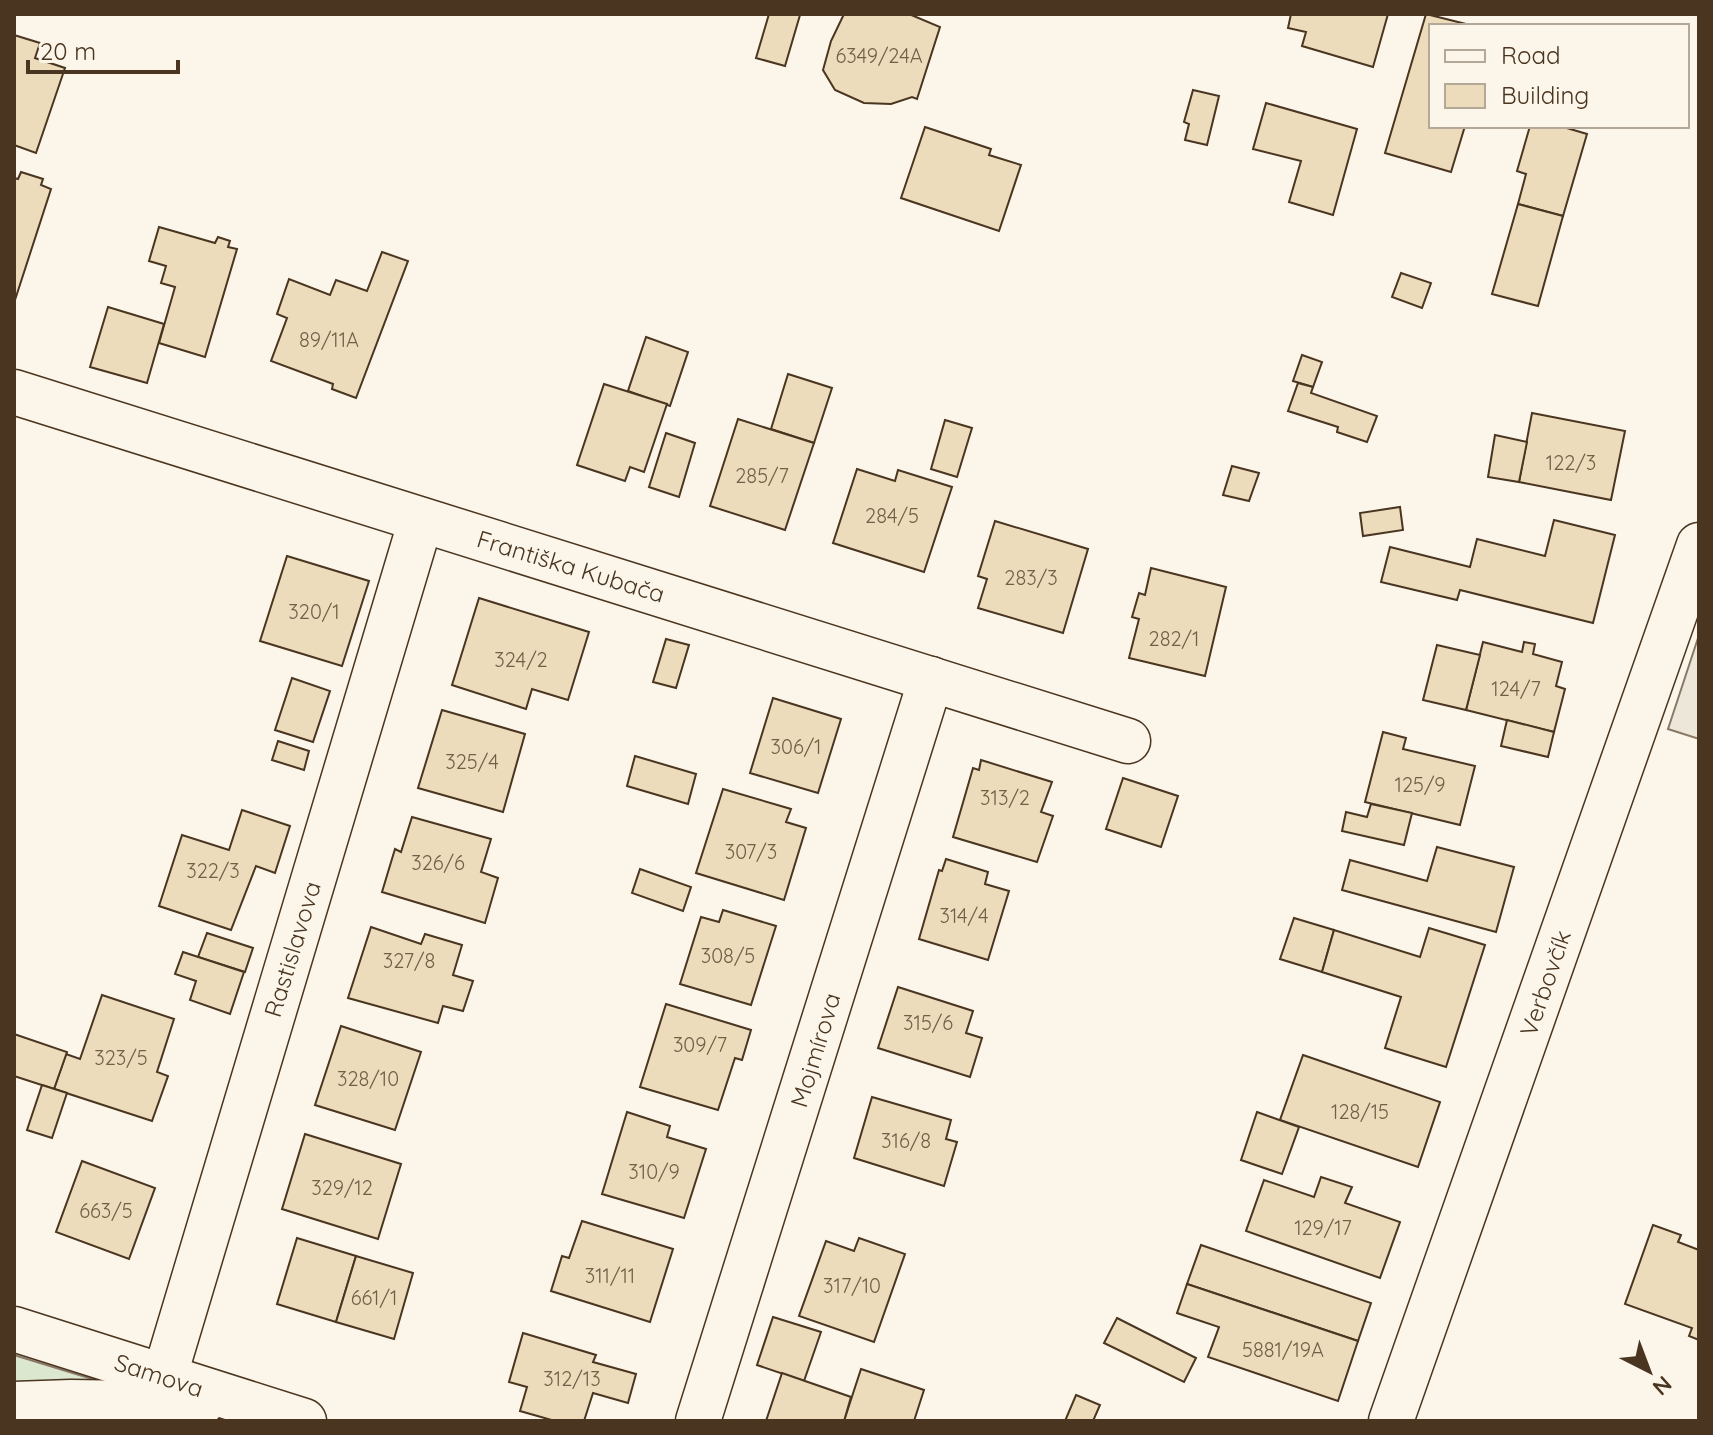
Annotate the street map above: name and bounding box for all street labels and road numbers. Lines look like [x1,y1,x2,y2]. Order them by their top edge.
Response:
street label: Františka Kubača [473,523,669,609]
street label: Rastislavova [257,877,327,1021]
street label: Verbovčík [1513,926,1577,1040]
street label: Mojmírova [783,989,847,1111]
street label: Samova [111,1347,207,1403]

